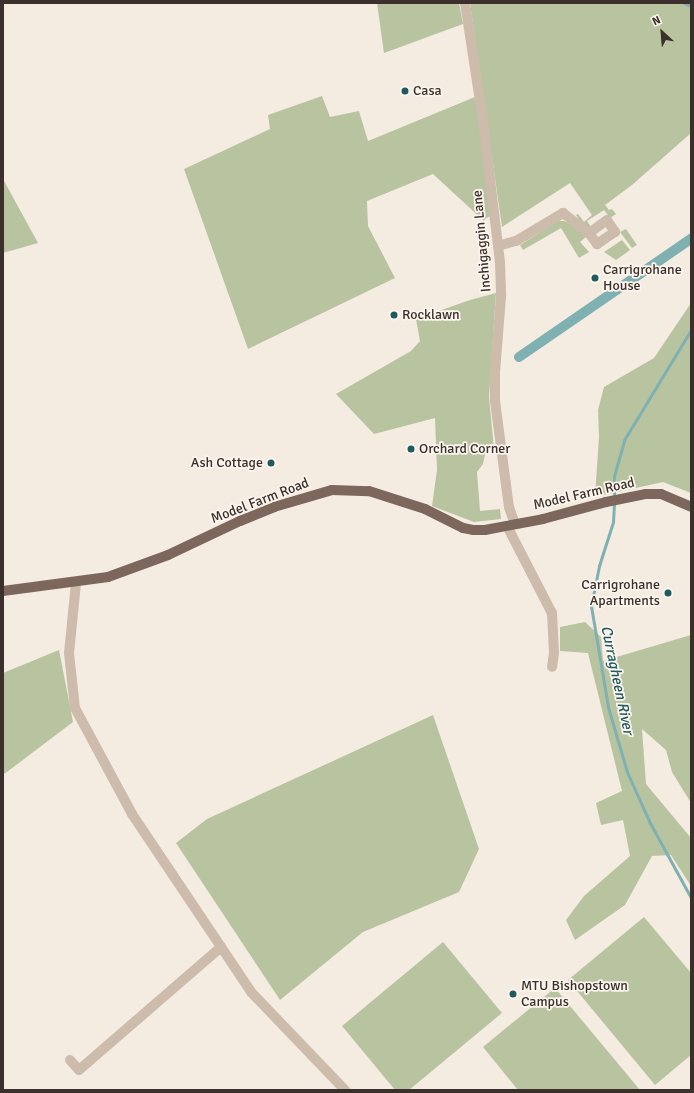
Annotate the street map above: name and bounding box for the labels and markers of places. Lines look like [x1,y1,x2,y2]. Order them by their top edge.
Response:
place label: Casa [413,83,442,99]
marker: Casa [400,86,410,96]
place label: Carrigrohane House [603,262,682,294]
marker: Carrigrohane House [590,273,600,283]
place label: Rocklawn [402,307,460,323]
marker: Rocklawn [389,310,399,320]
place label: Orchard Corner [419,441,511,457]
marker: Orchard Corner [406,444,416,454]
place label: Ash Cottage [191,455,263,471]
marker: Ash Cottage [266,458,276,468]
place label: Carrigrohane Apartments [581,577,660,610]
marker: Carrigrohane Apartments [663,588,673,598]
place label: MTU Bishopstown Campus [521,978,628,1010]
marker: MTU Bishopstown Campus [508,989,518,999]

